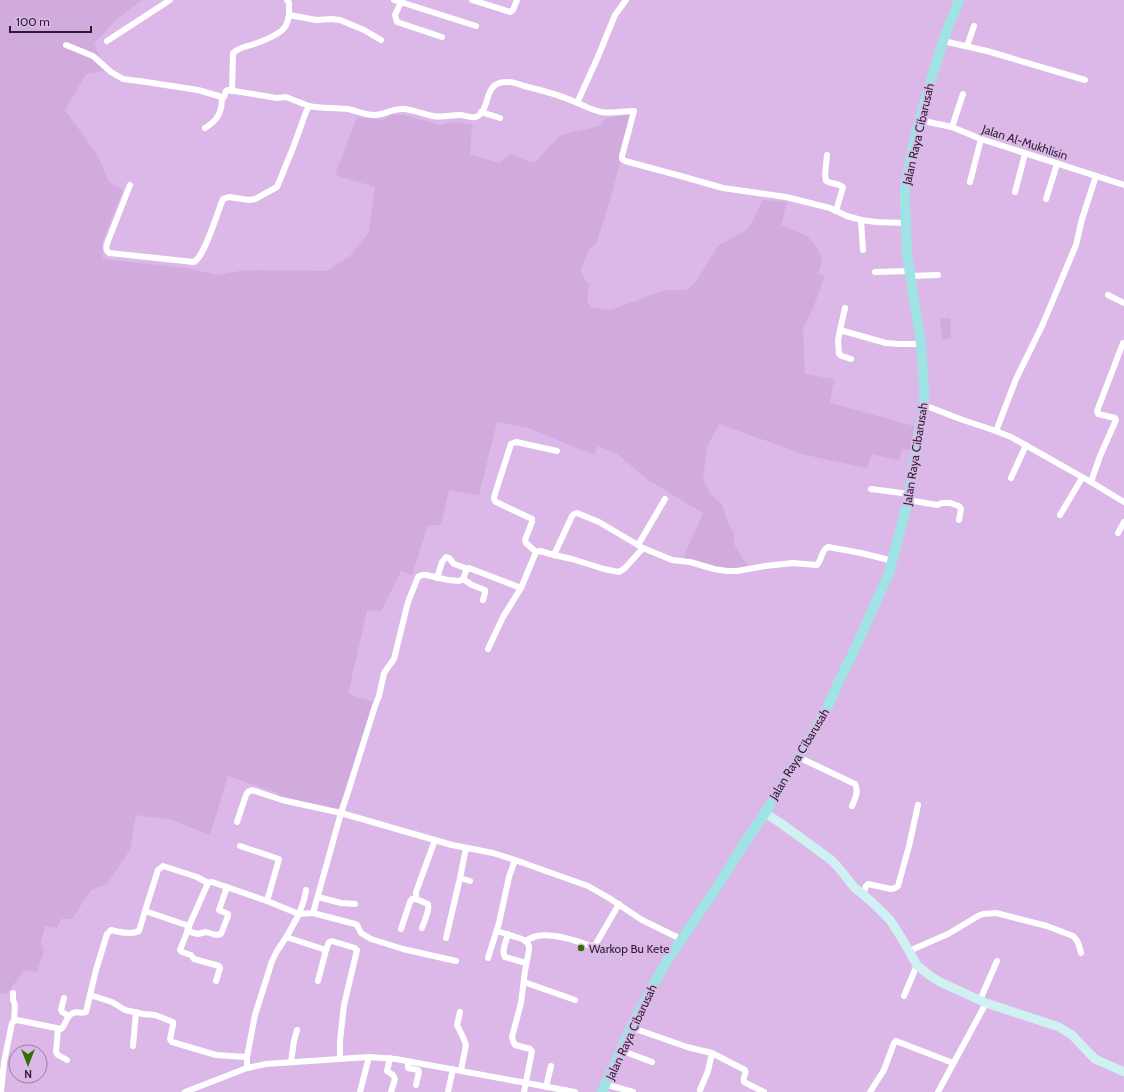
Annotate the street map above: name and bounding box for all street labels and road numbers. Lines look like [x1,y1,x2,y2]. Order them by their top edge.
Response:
street label: Jalan Raya Cibarusah [899,82,937,187]
street label: Jalan Al-Mukhlisin [979,121,1070,163]
street label: Jalan Raya Cibarusah [899,402,931,507]
street label: Jalan Raya Cibarusah [765,706,832,803]
street label: Jalan Raya Cibarusah [602,982,660,1083]

